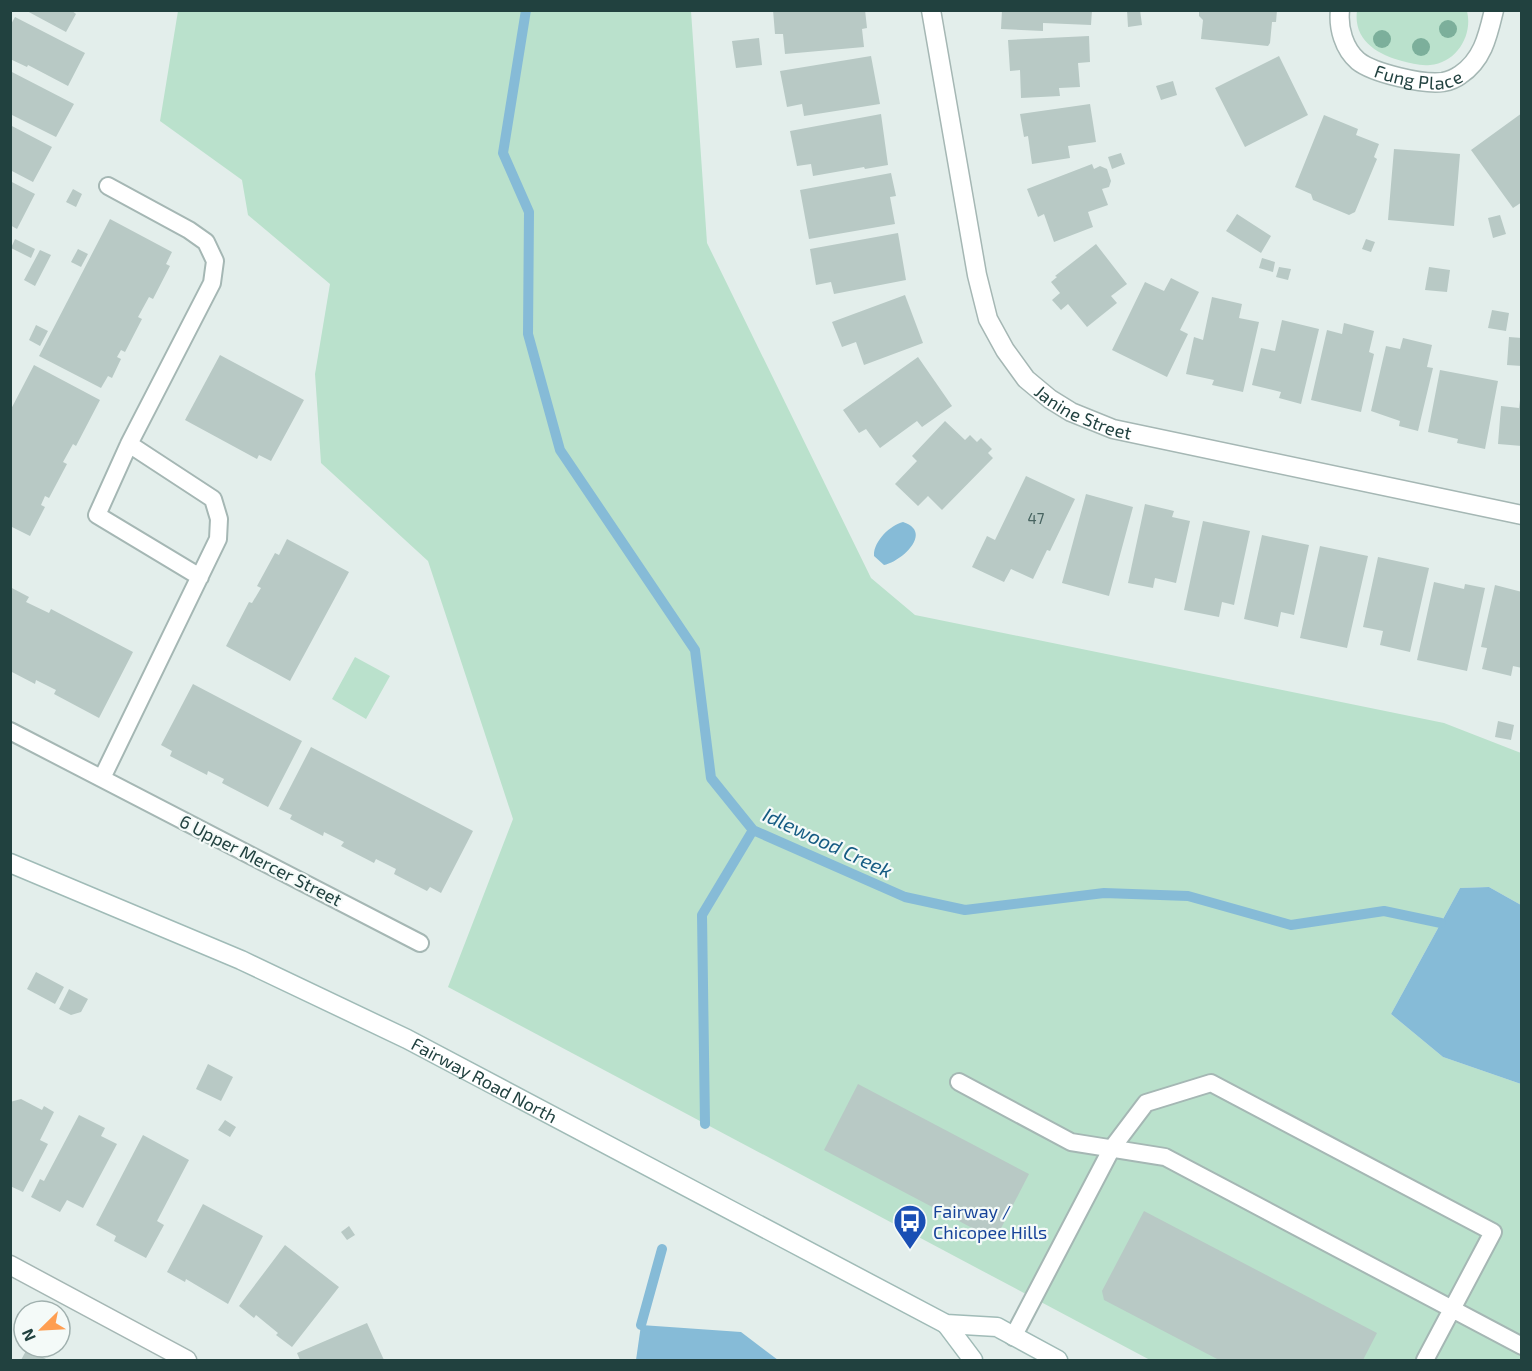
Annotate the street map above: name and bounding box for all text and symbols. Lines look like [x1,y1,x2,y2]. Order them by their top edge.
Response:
street label: Fung Place [1372,60,1466,94]
street label: Janine Street [1030,380,1134,444]
house number: 47 [1028,509,1045,527]
water label: Idlewood Creek [760,802,896,882]
street label: 6 Upper Mercer Street [176,809,346,911]
street label: Fairway Road North [408,1032,561,1127]
place label: Fairway / Chicopee Hills [933,1200,1047,1243]
bus stop icon: Fairway / Chicopee Hills [892,1203,928,1250]
north arrow [12,1299,72,1359]
text: N [17,1326,39,1344]

